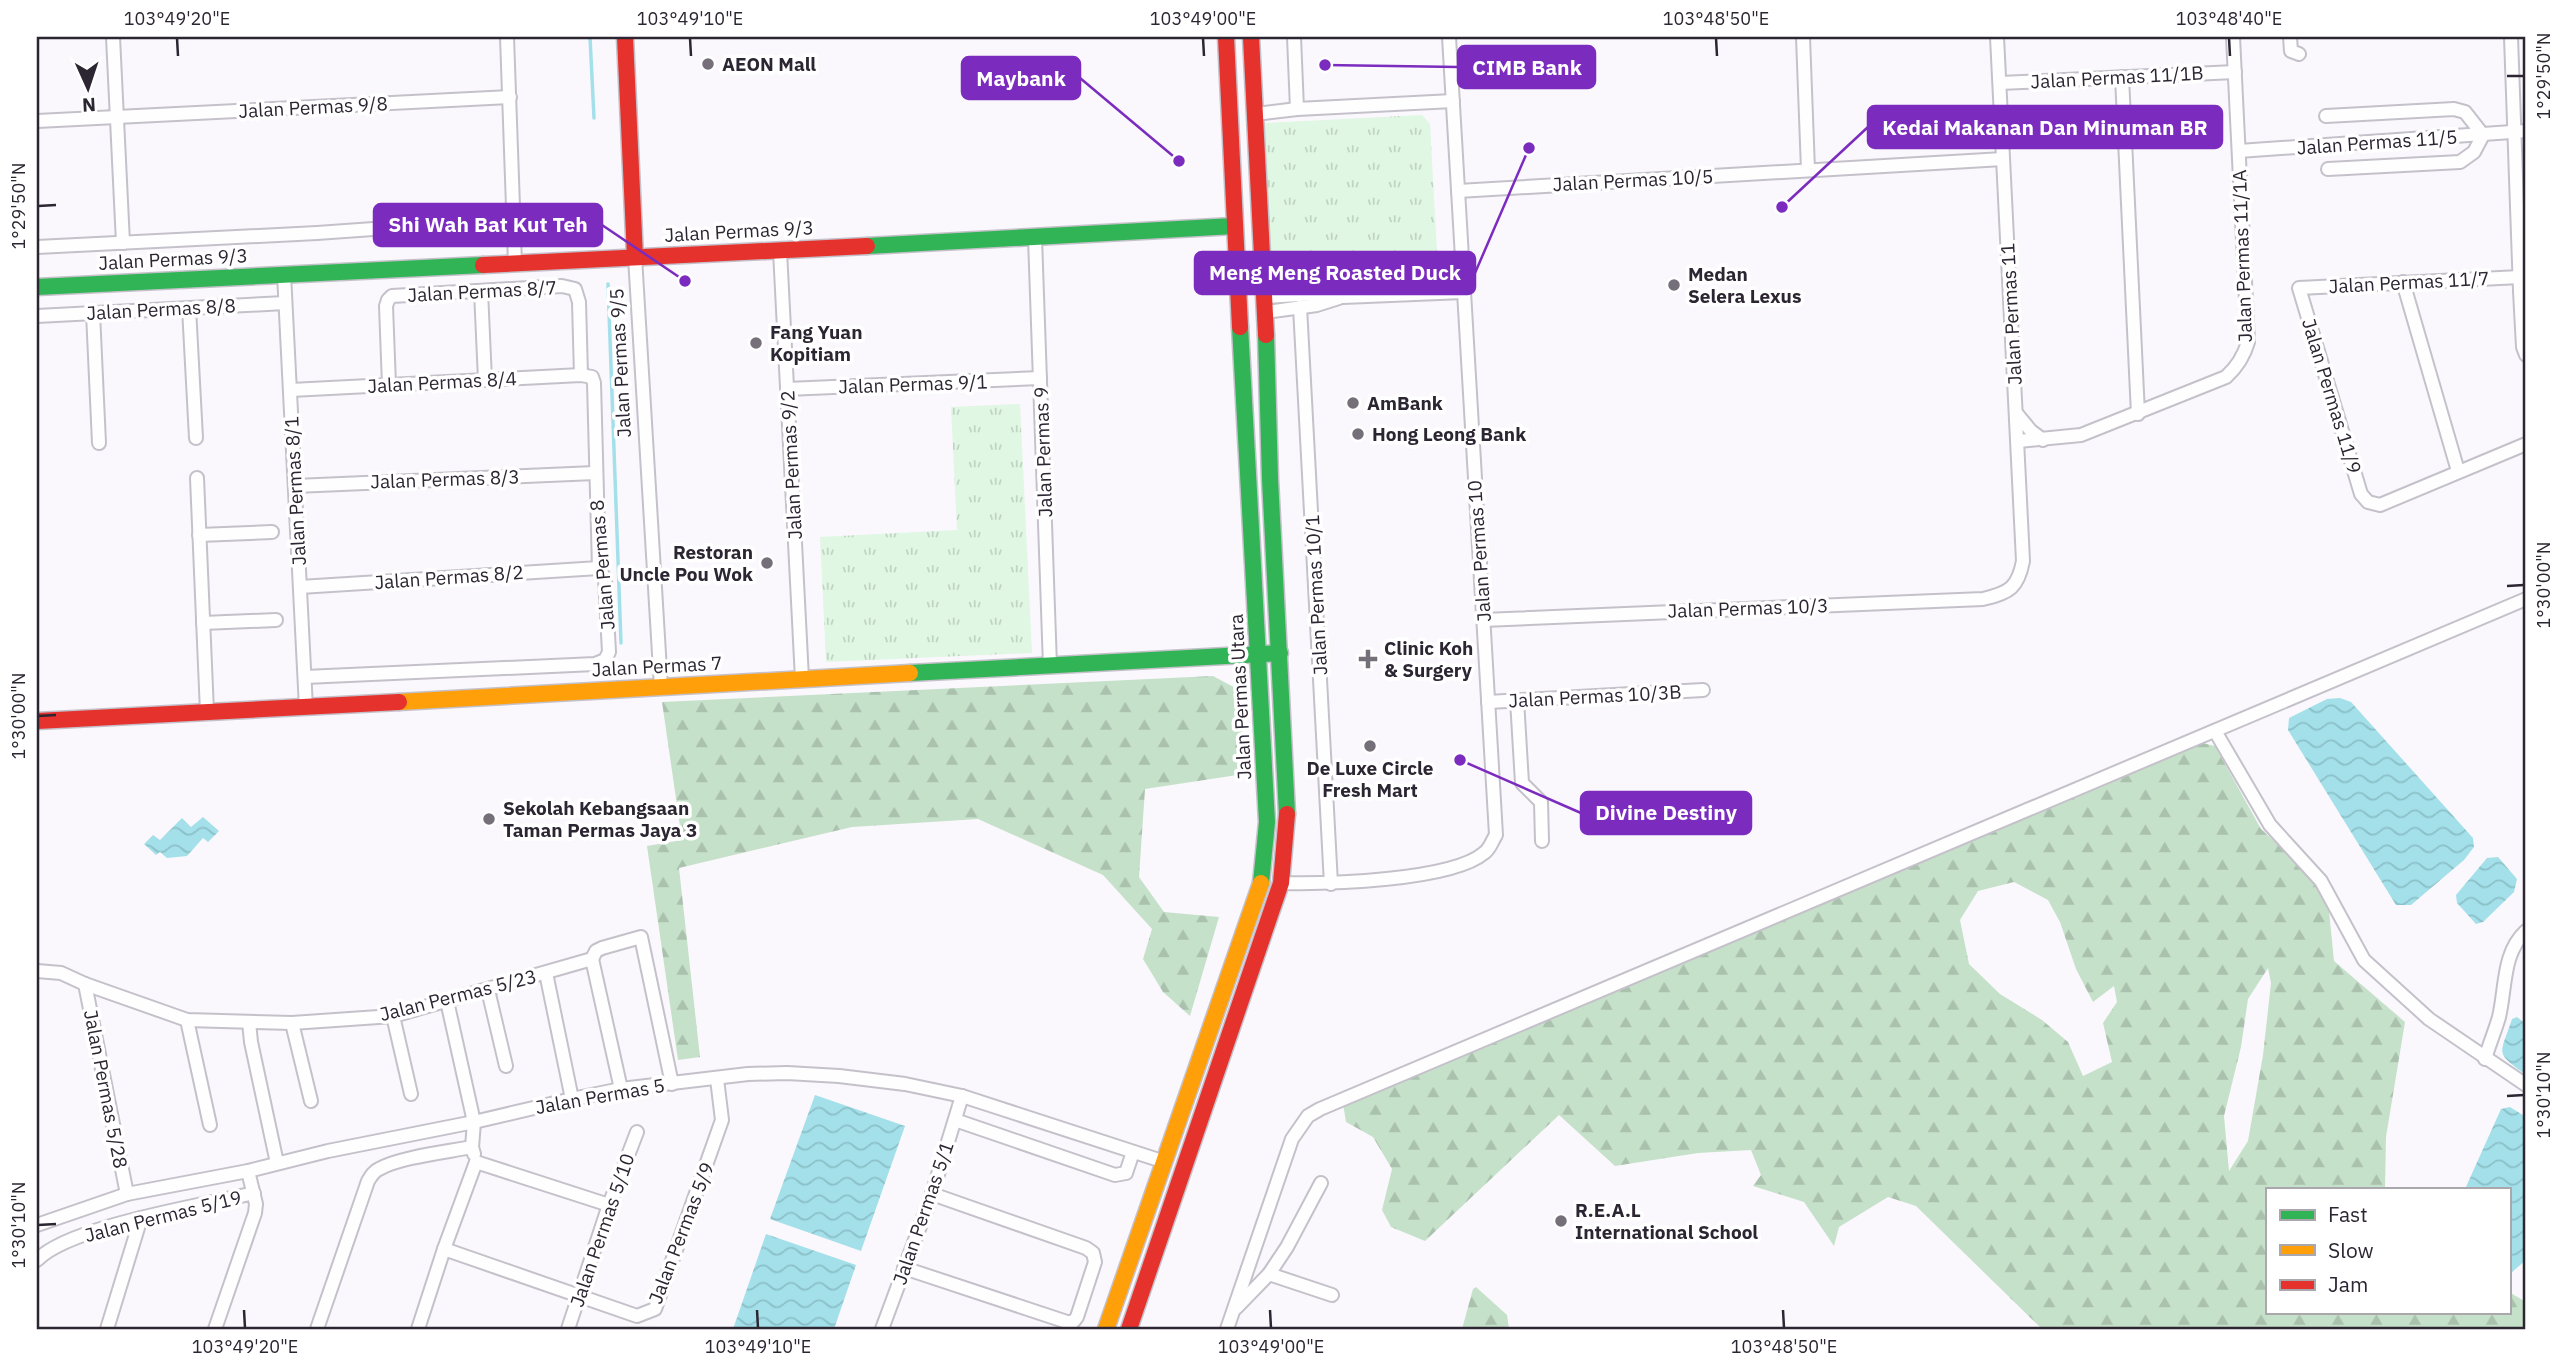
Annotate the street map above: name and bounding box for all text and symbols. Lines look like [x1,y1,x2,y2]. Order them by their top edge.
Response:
text: 103°49'20"E [124,7,230,30]
text: 103°49'10"E [637,7,743,30]
text: 103°49'00"E [1150,7,1256,30]
text: 103°48'50"E [1663,7,1769,30]
text: 103°48'40"E [2176,7,2282,30]
text: 1°29'50"N [2532,32,2555,120]
callout: CIMB Bank [1458,46,1595,88]
north arrow [52,52,122,122]
place label: AEON Mall [722,52,816,76]
text: CIMB Bank [1472,53,1583,81]
marker: AEON Mall [700,56,716,72]
callout: Maybank [962,57,1080,99]
street label: Jalan Permas 11/1B [2030,60,2204,94]
text: Maybank [976,64,1067,92]
street label: Jalan Permas 9/8 [238,91,388,123]
text: N [81,93,96,117]
callout: Kedai Makanan Dan Minuman BR [1868,106,2222,148]
text: Kedai Makanan Dan Minuman BR [1882,113,2208,141]
street label: Jalan Permas 11/5 [2296,124,2458,160]
text: 1°29'50"N [7,162,30,250]
street label: Jalan Permas 10/5 [1552,164,1714,196]
street label: Jalan Permas 11/1A [2227,169,2257,343]
callout: Shi Wah Bat Kut Teh [374,204,602,246]
text: Shi Wah Bat Kut Teh [388,210,588,238]
street label: Jalan Permas 9/3 [664,215,814,247]
street label: Jalan Permas 11 [1995,242,2027,386]
street label: Jalan Permas 9/3 [98,243,248,275]
callout: Meng Meng Roasted Duck [1195,252,1475,294]
text: Meng Meng Roasted Duck [1209,258,1462,286]
place label: Medan Selera Lexus [1688,262,1801,308]
street label: Jalan Permas 11/7 [2328,266,2490,298]
street label: Jalan Permas 8/7 [407,275,557,307]
marker: Medan Selera Lexus [1666,277,1682,293]
street label: Jalan Permas 9/5 [604,288,636,438]
street label: Jalan Permas 8/8 [86,293,236,325]
street label: Jalan Permas 11/9 [2297,316,2367,476]
place label: Fang Yuan Kopitiam [770,320,863,366]
marker: Fang Yuan Kopitiam [748,335,764,351]
street label: Jalan Permas 8/4 [367,366,517,398]
street label: Jalan Permas 9/1 [838,369,988,399]
street label: Jalan Permas 9 [1029,386,1057,518]
street label: Jalan Permas 9/2 [775,390,807,540]
place label: AmBank [1367,391,1443,415]
marker: AmBank [1345,395,1361,411]
street label: Jalan Permas 8/1 [279,416,311,566]
place label: Hong Leong Bank [1372,422,1526,446]
marker: Hong Leong Bank [1350,426,1366,442]
street label: Jalan Permas 8/3 [370,464,520,494]
street label: Jalan Permas 10 [1462,479,1496,623]
street label: Jalan Permas 8 [584,499,620,631]
street label: Jalan Permas 10/1 [1300,514,1332,676]
place label: Restoran Uncle Pou Wok [619,540,753,586]
text: 1°30'00"N [2532,541,2555,629]
marker: Restoran Uncle Pou Wok [759,555,775,571]
street label: Jalan Permas 8/2 [374,560,524,594]
street label: Jalan Permas 10/3 [1667,593,1829,623]
street label: Jalan Permas Utara [1224,613,1256,781]
place label: Clinic Koh & Surgery [1384,636,1473,682]
marker: Clinic Koh & Surgery [1358,649,1378,669]
street label: Jalan Permas 7 [591,651,723,681]
text: 1°30'00"N [7,672,30,760]
street label: Jalan Permas 10/3B [1508,679,1682,713]
marker: De Luxe Circle Fresh Mart [1362,738,1378,754]
place label: De Luxe Circle Fresh Mart [1307,756,1433,802]
callout: Divine Destiny [1581,792,1751,834]
place label: Sekolah Kebangsaan Taman Permas Jaya 3 [503,796,697,842]
text: Divine Destiny [1595,798,1738,826]
marker: Sekolah Kebangsaan Taman Permas Jaya 3 [481,811,497,827]
street label: Jalan Permas 5/23 [377,964,539,1026]
street label: Jalan Permas 5/28 [79,1008,133,1170]
text: 1°30'10"N [2532,1051,2555,1139]
street label: Jalan Permas 5 [533,1073,667,1119]
street label: Jalan Permas 5/1 [887,1138,959,1288]
street label: Jalan Permas 5/10 [564,1150,640,1310]
street label: Jalan Permas 5/9 [643,1159,719,1307]
text: 1°30'10"N [7,1181,30,1269]
street label: Jalan Permas 5/19 [82,1185,244,1247]
legend [2266,1188,2510,1314]
place label: R.E.A.L International School [1575,1198,1758,1244]
text: Fast [2328,1200,2368,1228]
marker: R.E.A.L International School [1553,1213,1569,1229]
text: Slow [2328,1236,2374,1264]
text: Jam [2328,1270,2368,1298]
text: 103°49'20"E [192,1335,298,1358]
text: 103°49'10"E [705,1335,811,1358]
text: 103°49'00"E [1218,1335,1324,1358]
text: 103°48'50"E [1731,1335,1837,1358]

